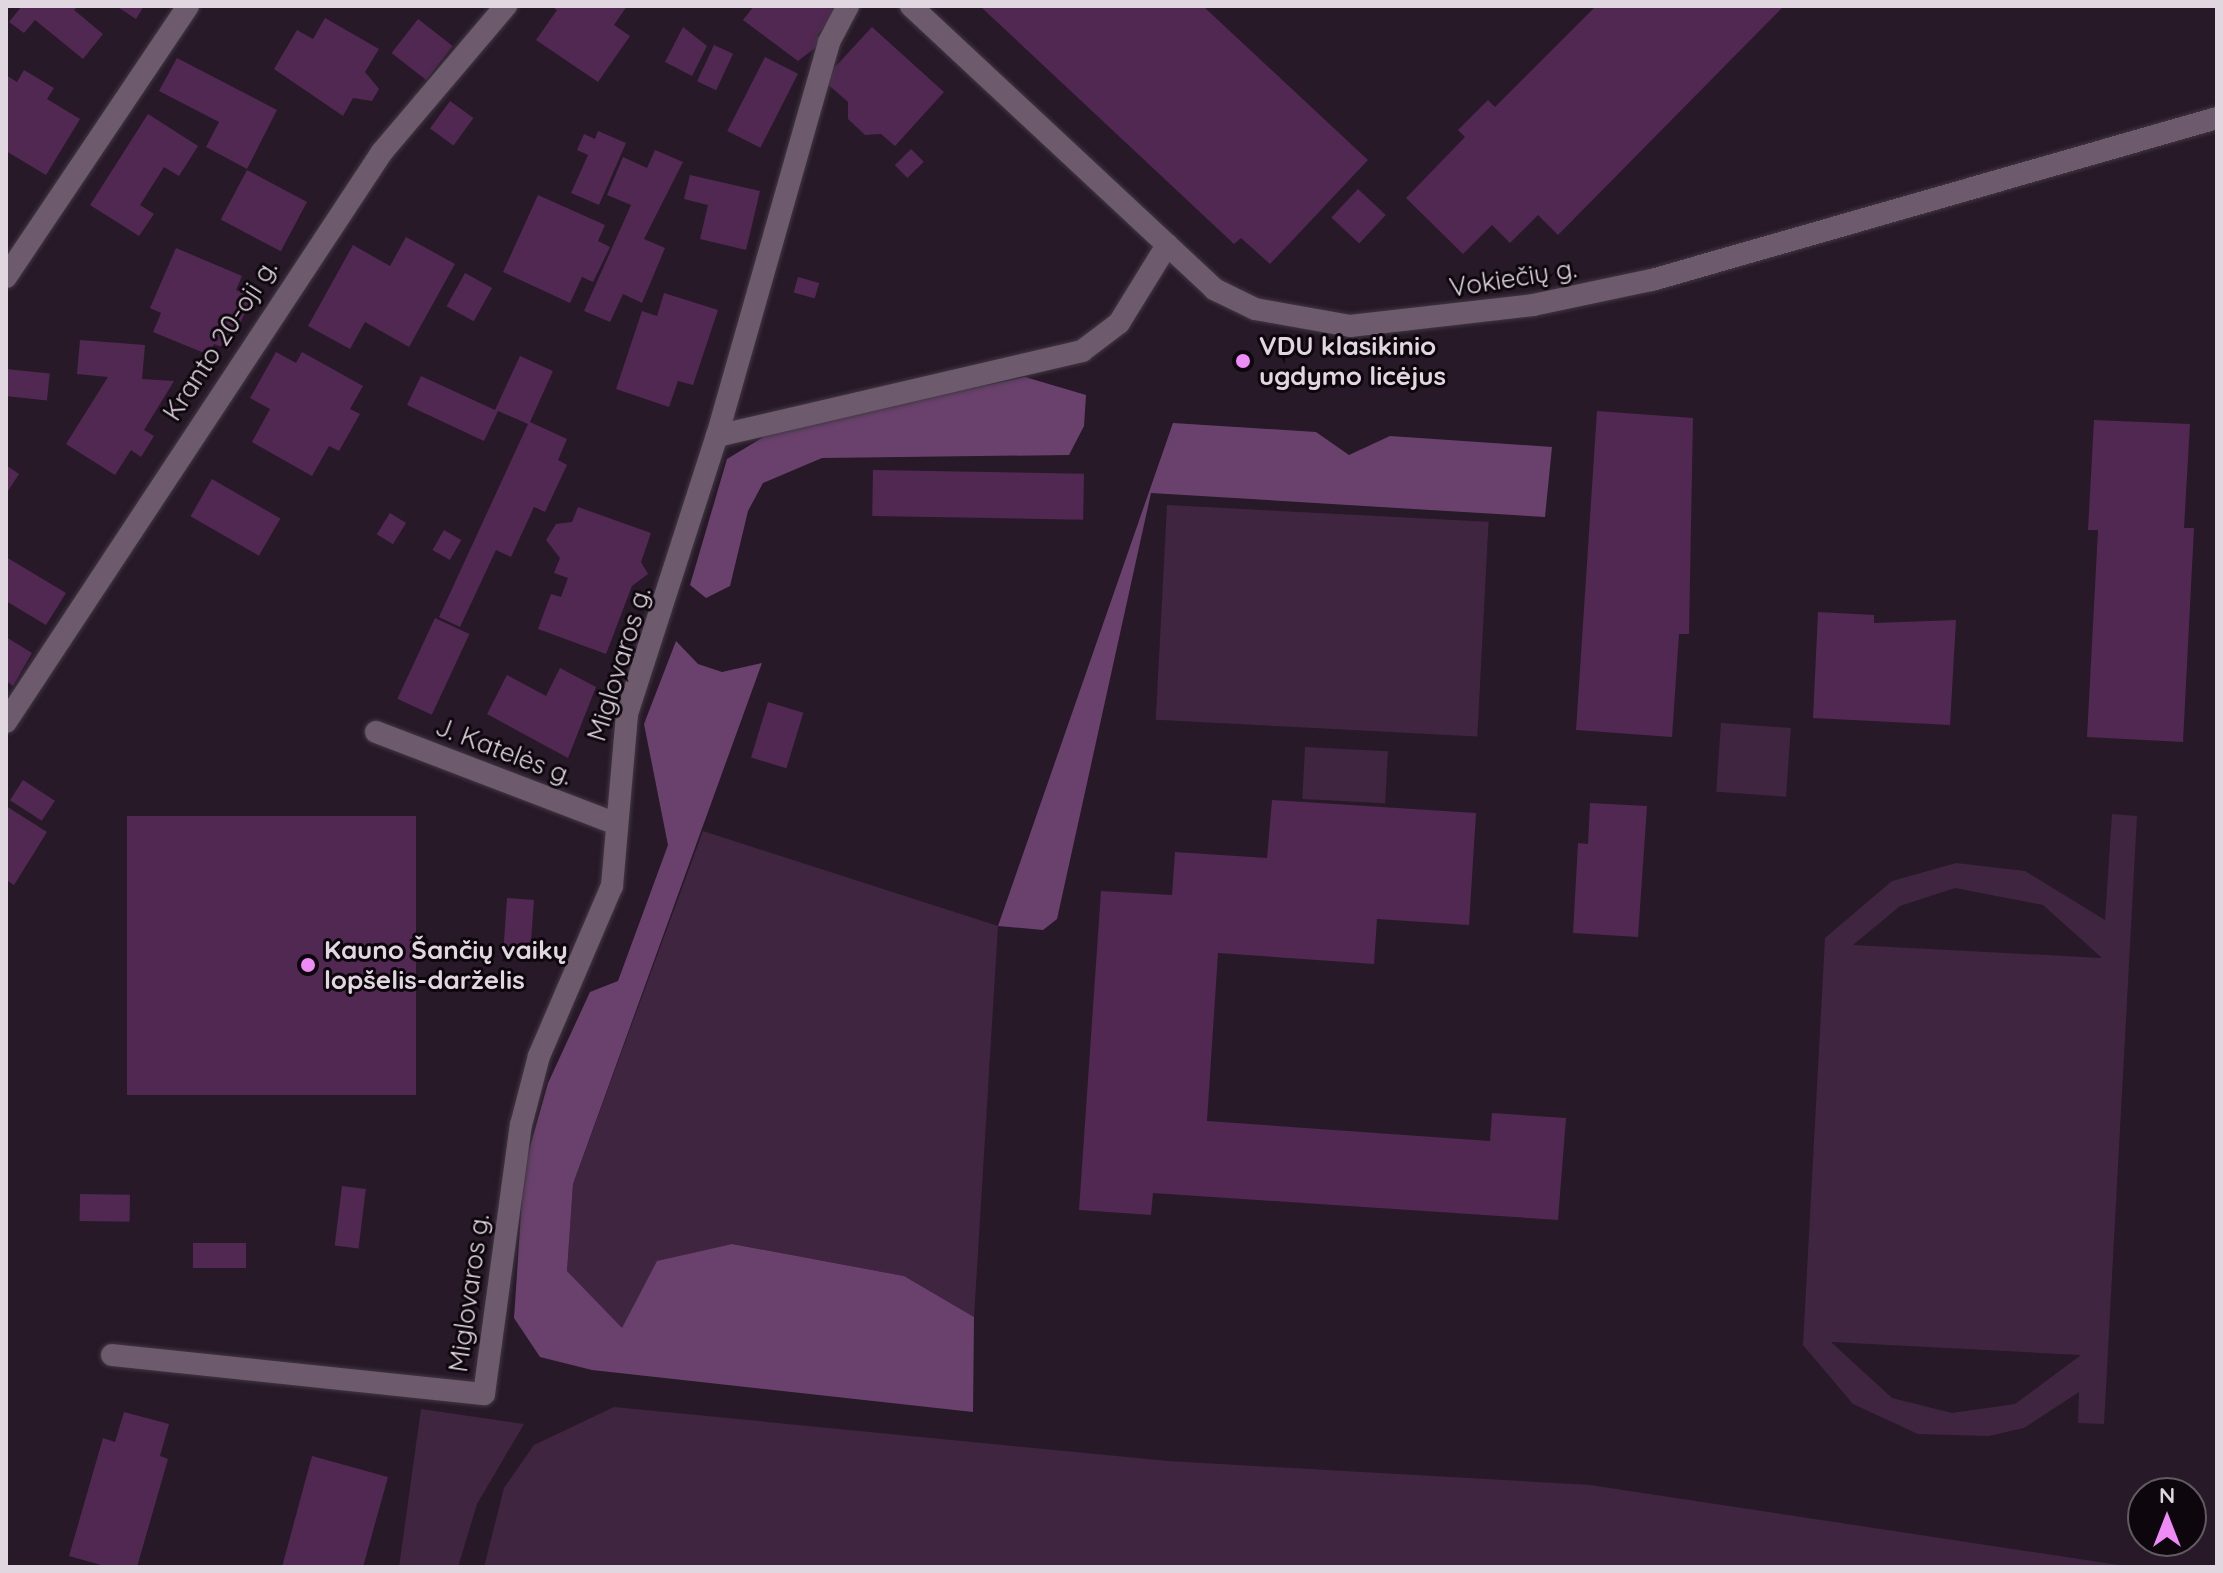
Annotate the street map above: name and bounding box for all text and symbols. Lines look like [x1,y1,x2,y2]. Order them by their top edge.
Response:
street label: Vokiečių g. [1447,253,1579,303]
street label: Kranto 20-oji g. [156,254,284,426]
place label: VDU klasikinio ugdymo licėjus [1259,330,1446,392]
marker: VDU klasikinio ugdymo licėjus [1234,352,1252,370]
street label: Miglovaros g. [581,583,657,745]
street label: J. Katelės g. [431,711,577,791]
place label: Kauno Šančių vaikų lopšelis-darželis [324,934,568,996]
marker: Kauno Šančių vaikų lopšelis-darželis [299,956,317,974]
street label: Miglovaros g. [442,1212,496,1374]
north arrow [2127,1477,2207,1557]
text: N [2159,1481,2175,1509]

